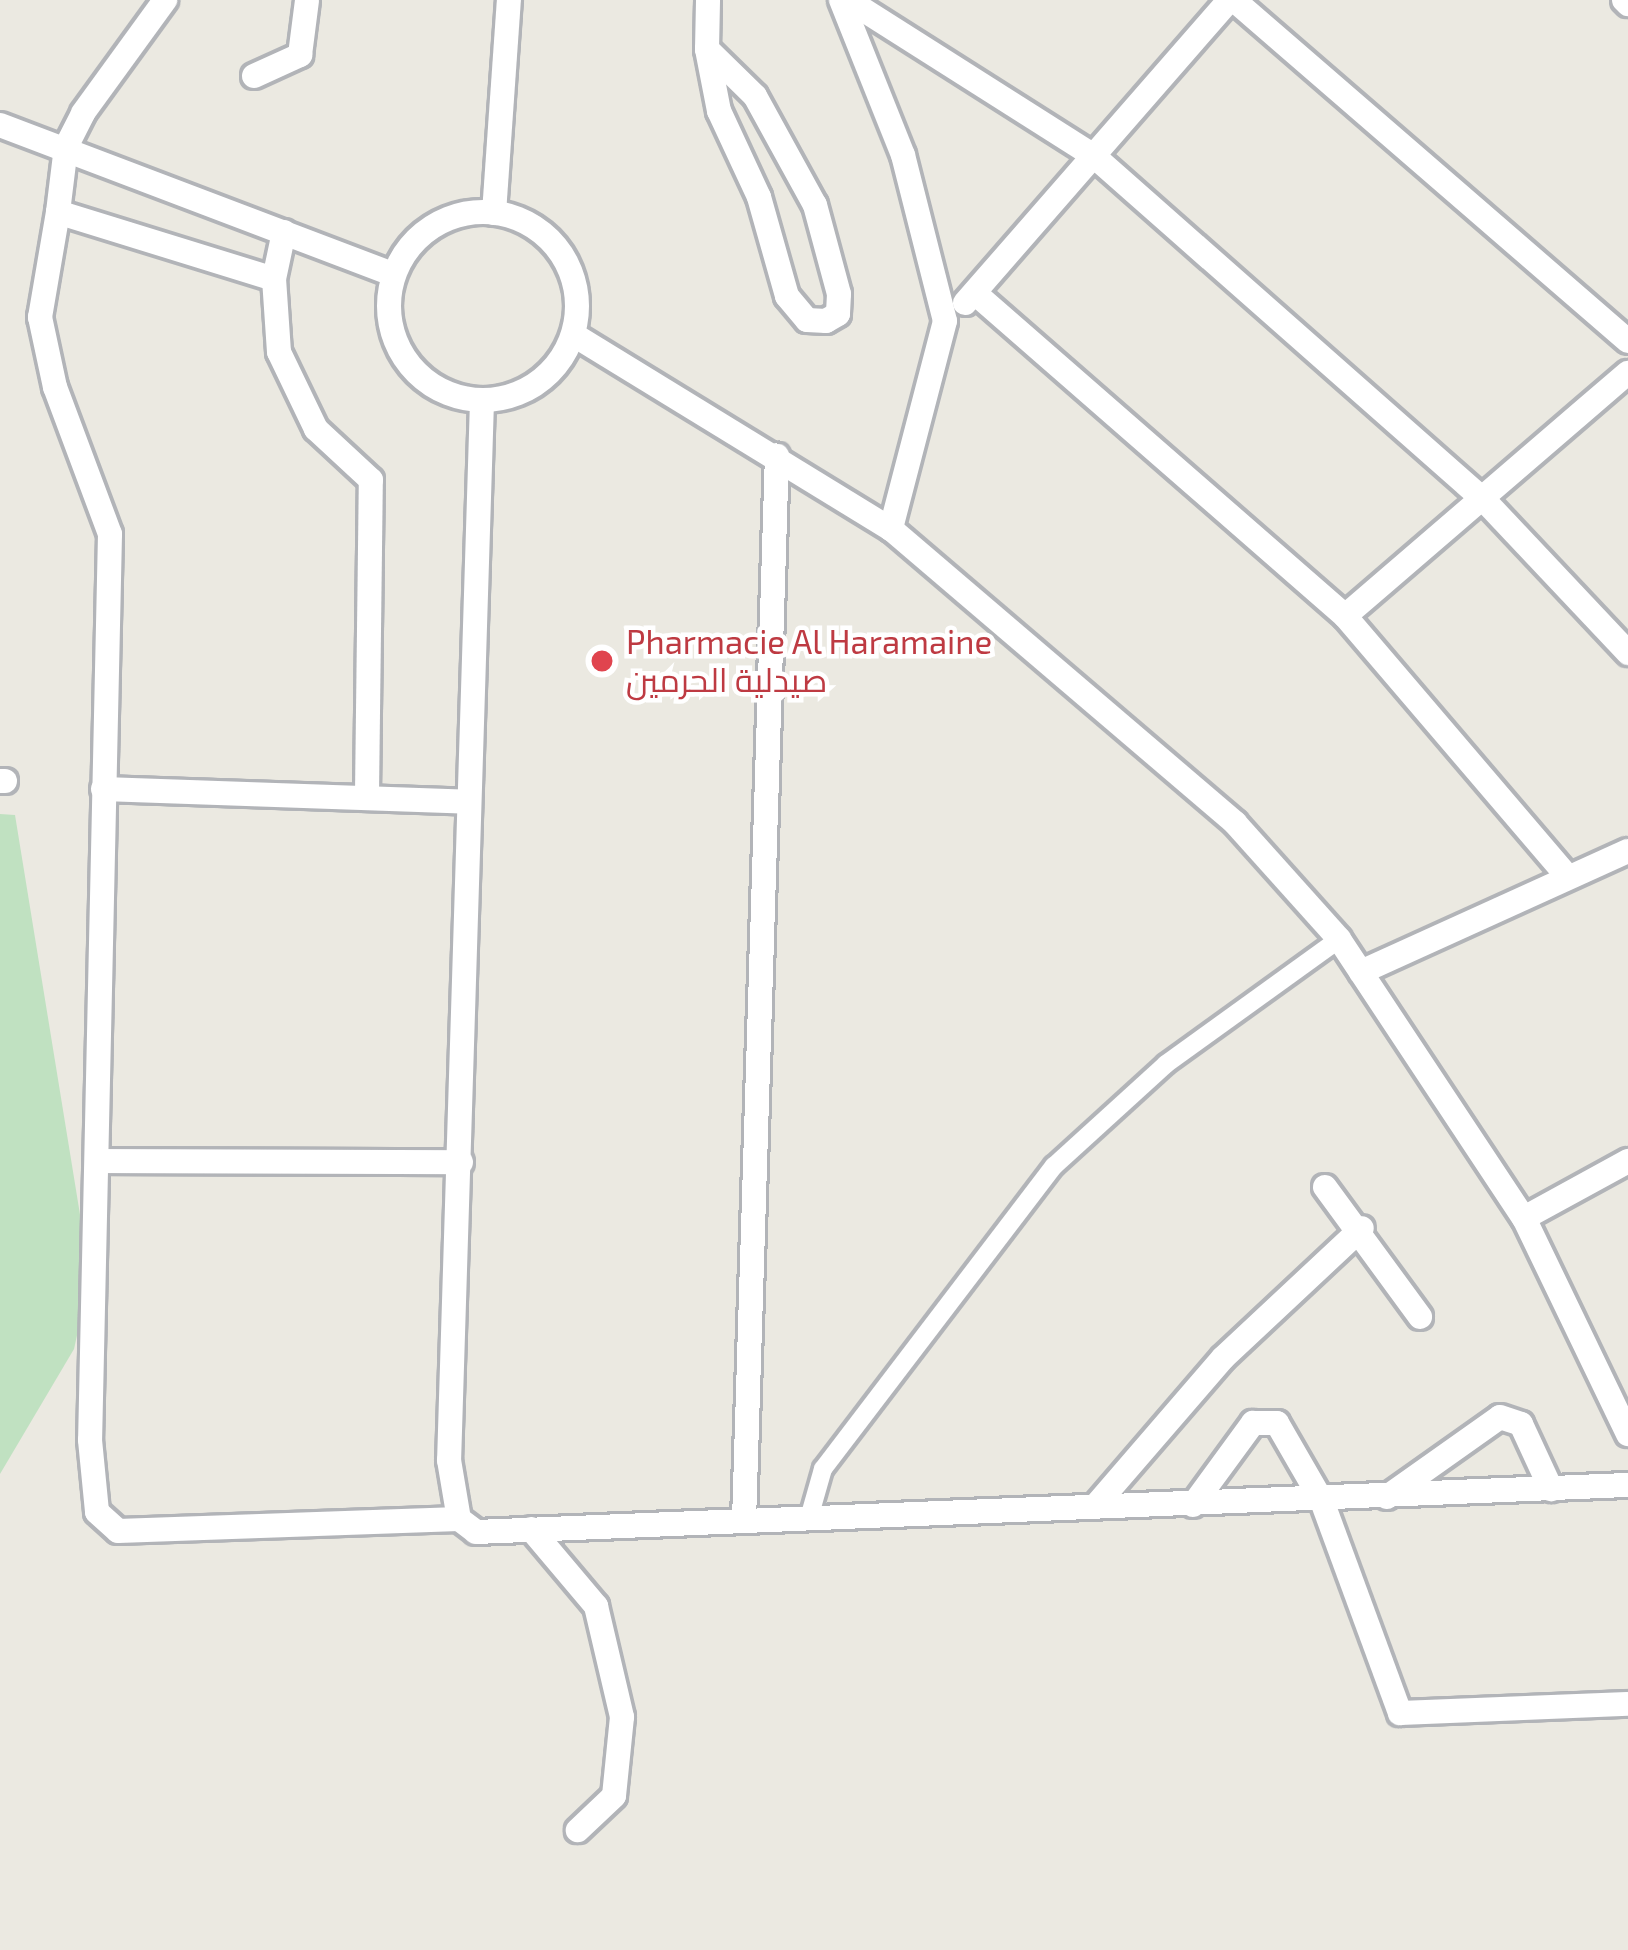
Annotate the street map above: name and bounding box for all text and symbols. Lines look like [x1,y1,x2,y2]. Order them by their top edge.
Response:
place label: Pharmacie Al Haramaine صيدلية الحرمين [626,622,994,700]
marker: Pharmacie Al Haramaine صيدلية الحرمين [589,648,615,674]

